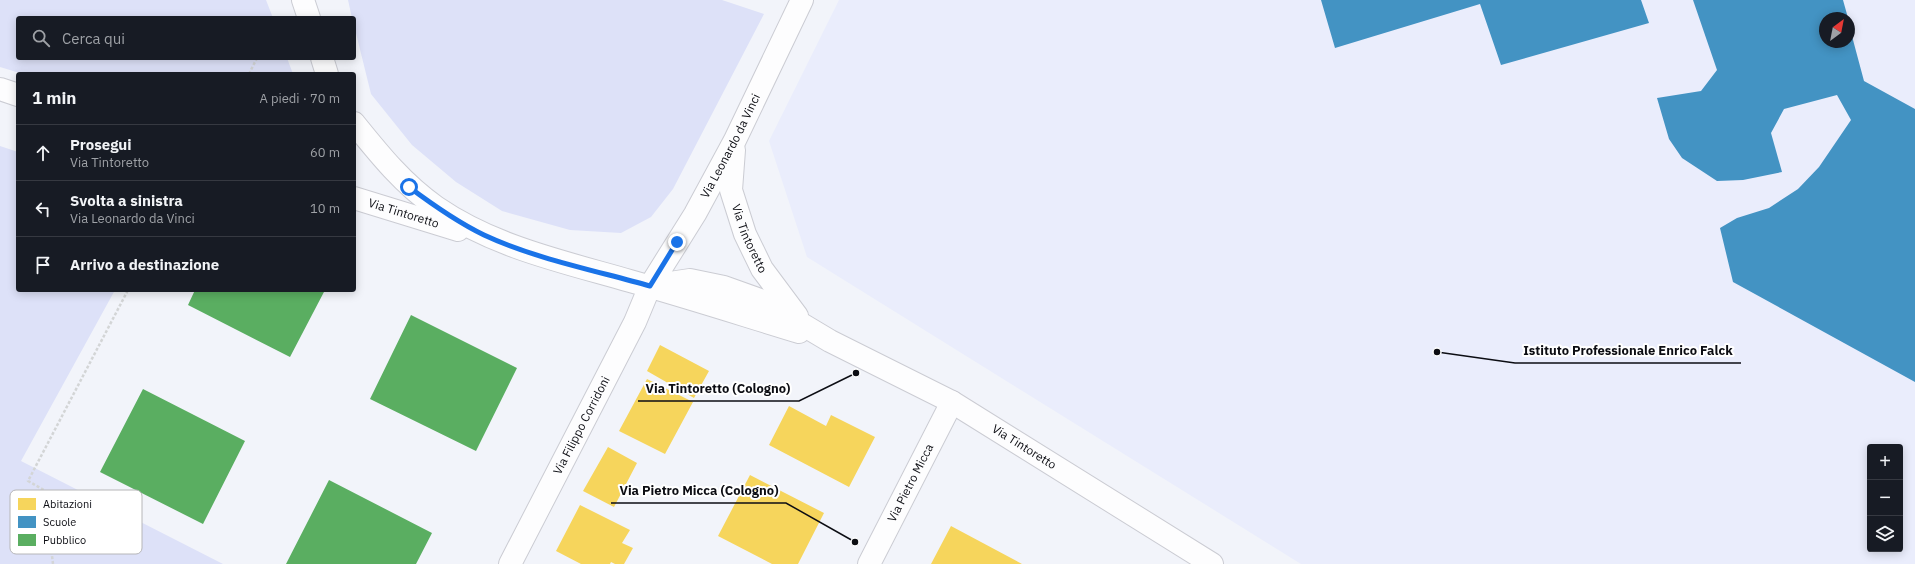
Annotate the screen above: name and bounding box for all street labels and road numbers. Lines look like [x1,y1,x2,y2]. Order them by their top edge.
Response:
street label: Via Leonardo da Vinci [697,91,763,201]
street label: Via Tintoretto [367,195,441,231]
street label: Via Tintoretto [729,202,771,276]
street label: Via Filippo Corridoni [550,373,613,477]
street label: Via Tintoretto [989,421,1060,472]
street label: Via Pietro Micca [884,441,937,524]

